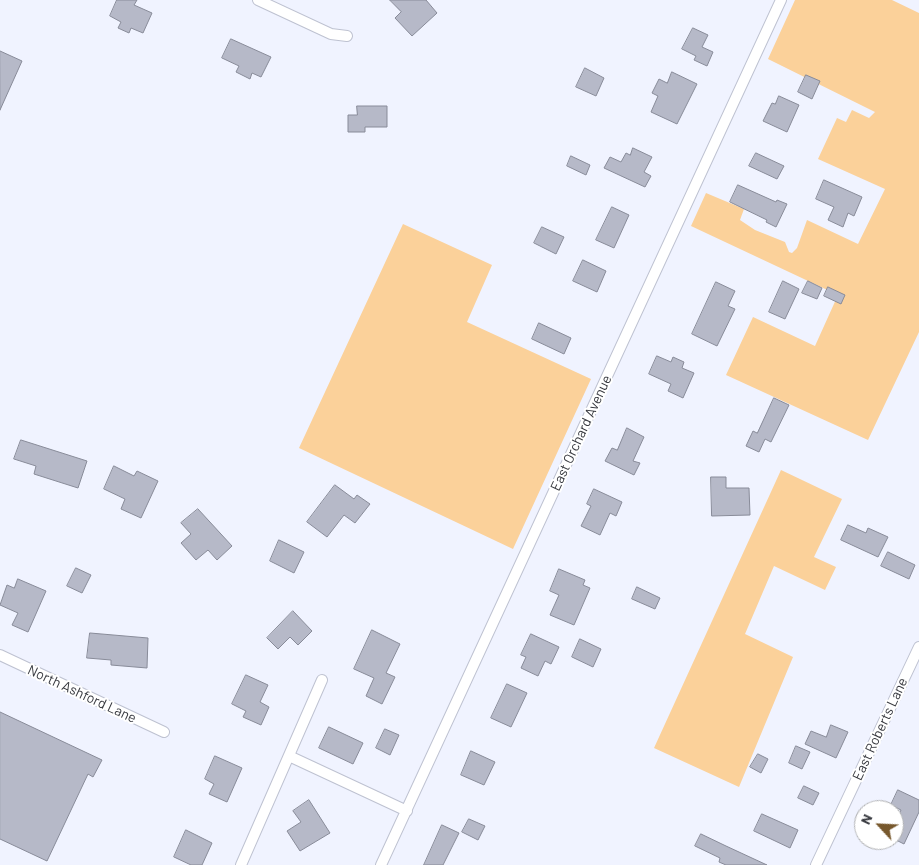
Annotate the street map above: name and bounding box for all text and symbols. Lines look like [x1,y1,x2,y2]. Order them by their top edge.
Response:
street label: East Orchard Avenue [547,372,615,494]
street label: North Ashford Lane [25,661,139,727]
street label: East Roberts Lane [849,675,911,783]
north arrow [854,800,904,850]
text: N [856,811,876,827]

